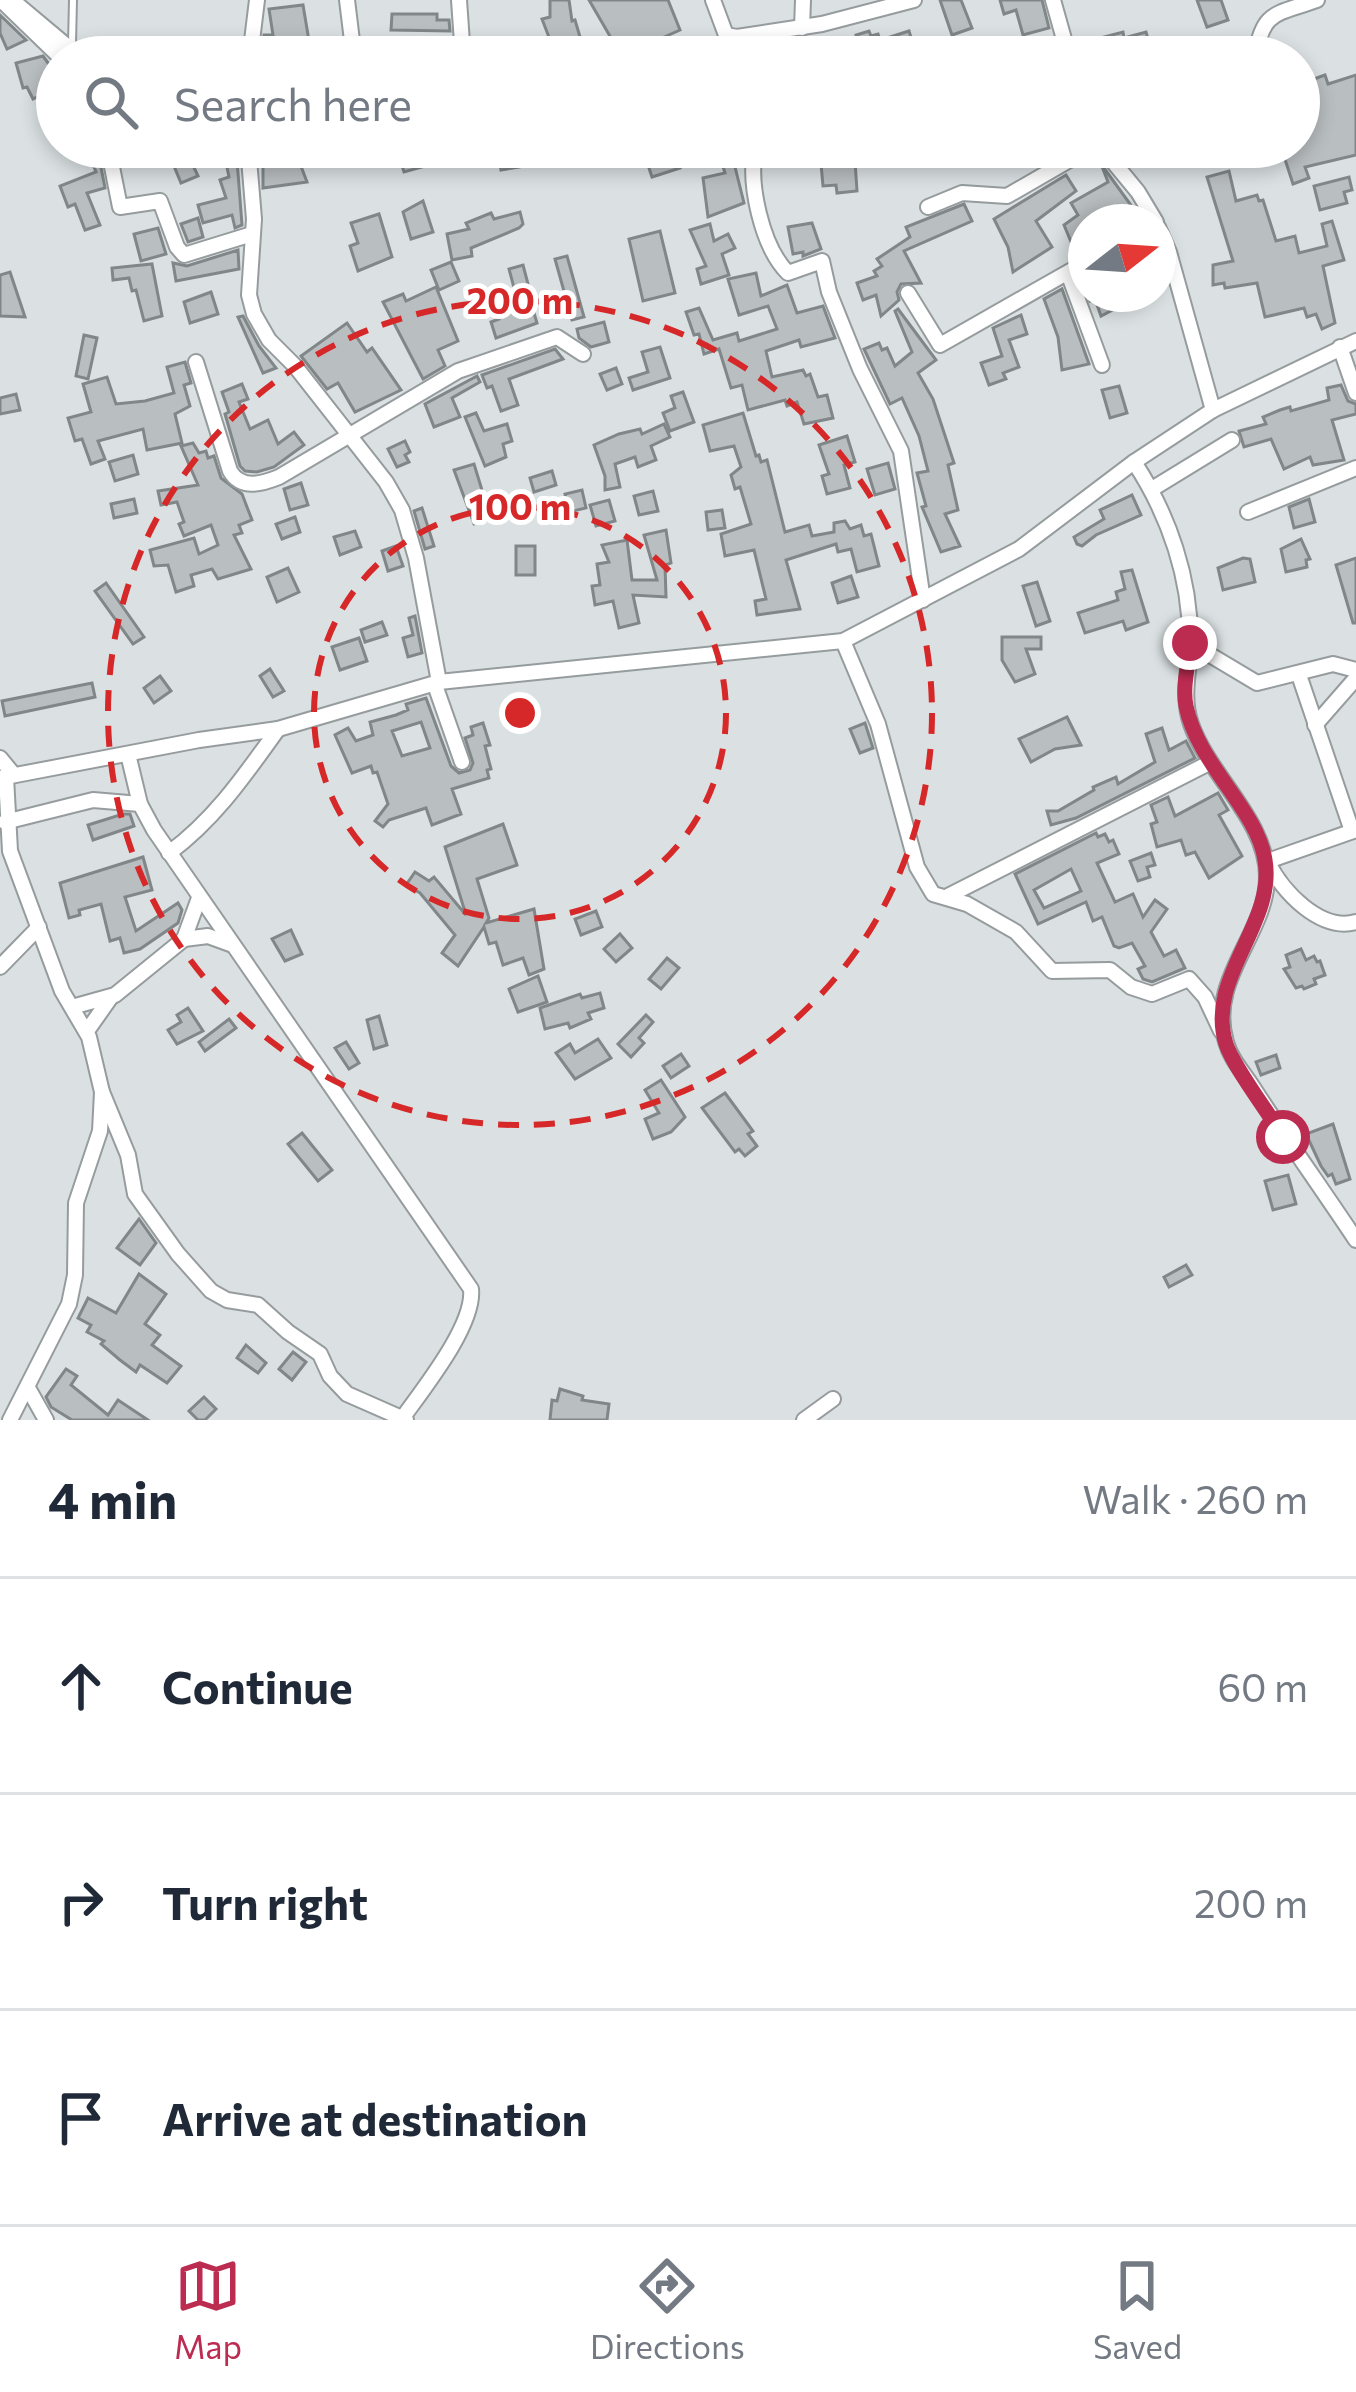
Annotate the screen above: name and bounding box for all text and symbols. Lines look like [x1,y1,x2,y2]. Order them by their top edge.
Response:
search box [36,36,1320,168]
icon: search [78,69,144,135]
text: Search here [174,75,412,130]
north arrow [1068,204,1176,312]
text: 200 m [467,277,573,321]
text: 100 m [469,483,571,527]
route end [1163,616,1217,670]
centre of rings [499,692,541,734]
route start [1256,1110,1310,1164]
text: 4 min [48,1467,177,1530]
text: Walk · 260 m [1083,1474,1308,1522]
icon: ahead [48,1653,114,1719]
text: Continue [162,1658,353,1713]
text: 60 m [1217,1662,1308,1710]
icon: right [48,1869,114,1935]
text: Turn right [162,1874,368,1929]
text: 200 m [1194,1878,1308,1926]
icon: arrive [48,2085,114,2151]
text: Arrive at destination [162,2090,588,2145]
tab: Map [174,2253,242,2366]
tab: Directions [590,2253,745,2366]
tab: Saved [1093,2253,1182,2366]

